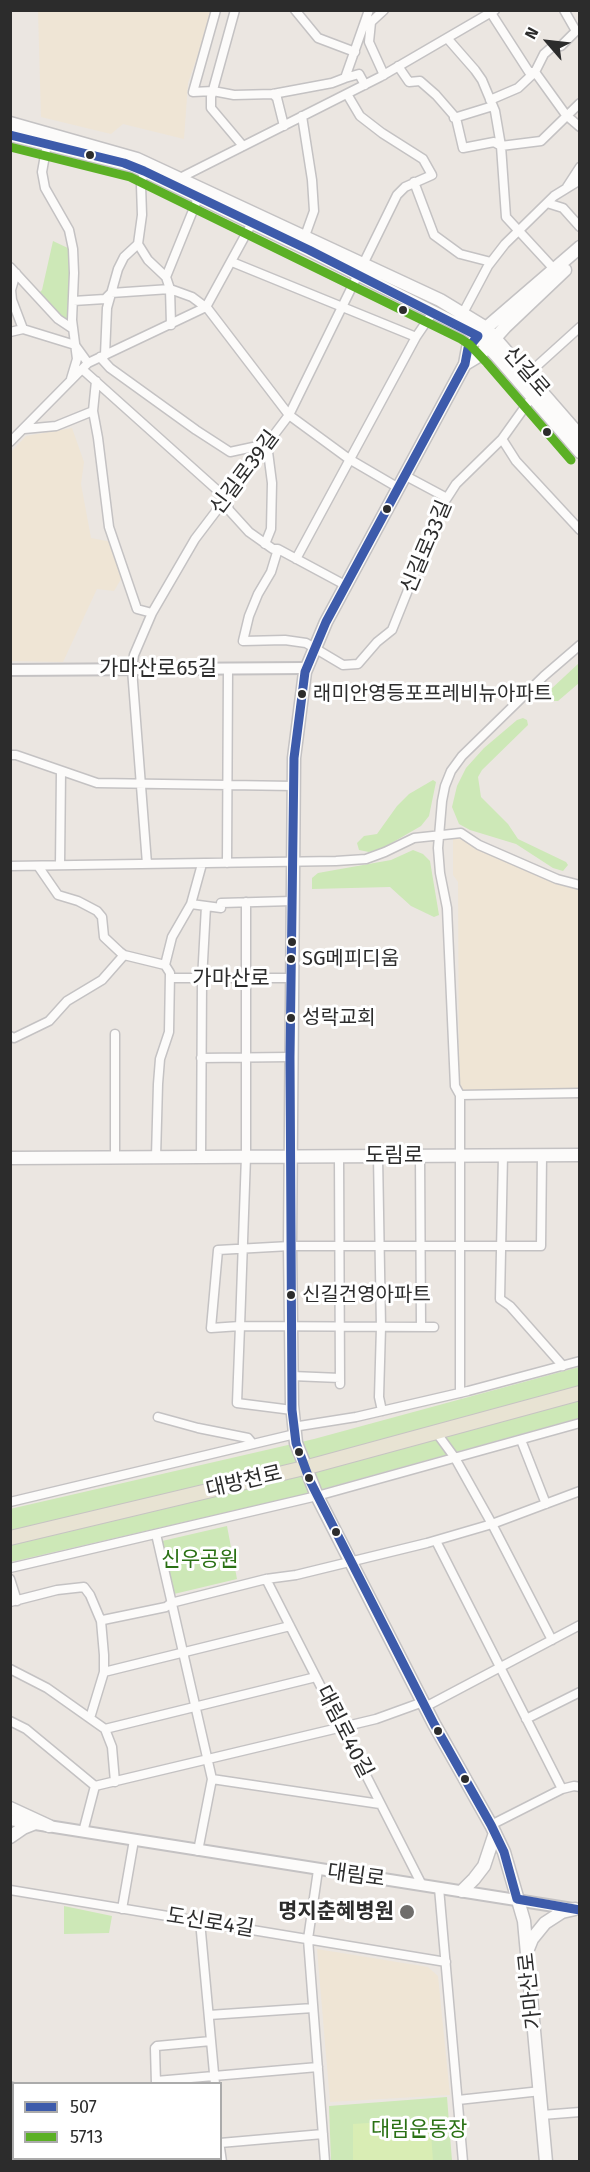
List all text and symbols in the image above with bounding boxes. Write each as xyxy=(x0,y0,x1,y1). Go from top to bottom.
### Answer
north arrow xyxy=(518,12,578,72)
text: N xyxy=(521,24,543,42)
unlabelled marker xyxy=(84,149,96,161)
unlabelled marker xyxy=(397,304,409,316)
street label: 신길로 xyxy=(497,342,555,402)
street label: 신길로39길 xyxy=(205,426,285,520)
unlabelled marker xyxy=(541,426,553,438)
street label: 신길로33길 xyxy=(396,497,458,597)
unlabelled marker xyxy=(381,503,393,515)
street label: 가마산로65길 xyxy=(99,656,217,682)
place label: 래미안영등포프레비뉴아파트 xyxy=(313,682,552,706)
marker: 래미안영등포프레비뉴아파트 xyxy=(296,688,308,700)
unlabelled marker xyxy=(286,936,298,948)
place label: SG메피디움 xyxy=(302,947,399,971)
marker: SG메피디움 xyxy=(285,953,297,965)
street label: 가마산로 xyxy=(192,966,270,992)
place label: 성락교회 xyxy=(302,1006,376,1030)
marker: 성락교회 xyxy=(285,1012,297,1024)
street label: 도림로 xyxy=(365,1143,423,1169)
place label: 신길건영아파트 xyxy=(302,1283,431,1307)
marker: 신길건영아파트 xyxy=(285,1289,297,1301)
unlabelled marker xyxy=(293,1446,305,1458)
street label: 대방천로 xyxy=(204,1461,284,1503)
unlabelled marker xyxy=(303,1472,315,1484)
unlabelled marker xyxy=(330,1526,342,1538)
park label: 신우공원 xyxy=(161,1547,239,1573)
street label: 대림로40길 xyxy=(310,1682,378,1782)
unlabelled marker xyxy=(432,1725,444,1737)
unlabelled marker xyxy=(459,1773,471,1785)
street label: 대림로 xyxy=(326,1859,386,1893)
place label: 명지춘혜병원 xyxy=(278,1899,394,1925)
marker: 명지춘혜병원 xyxy=(398,1903,416,1921)
street label: 도신로4길 xyxy=(164,1904,256,1942)
street label: 가마산로 xyxy=(514,1951,548,2031)
legend xyxy=(12,2082,222,2160)
text: 507 xyxy=(70,2096,97,2118)
park label: 대림운동장 xyxy=(371,2117,467,2143)
text: 5713 xyxy=(70,2126,103,2148)

